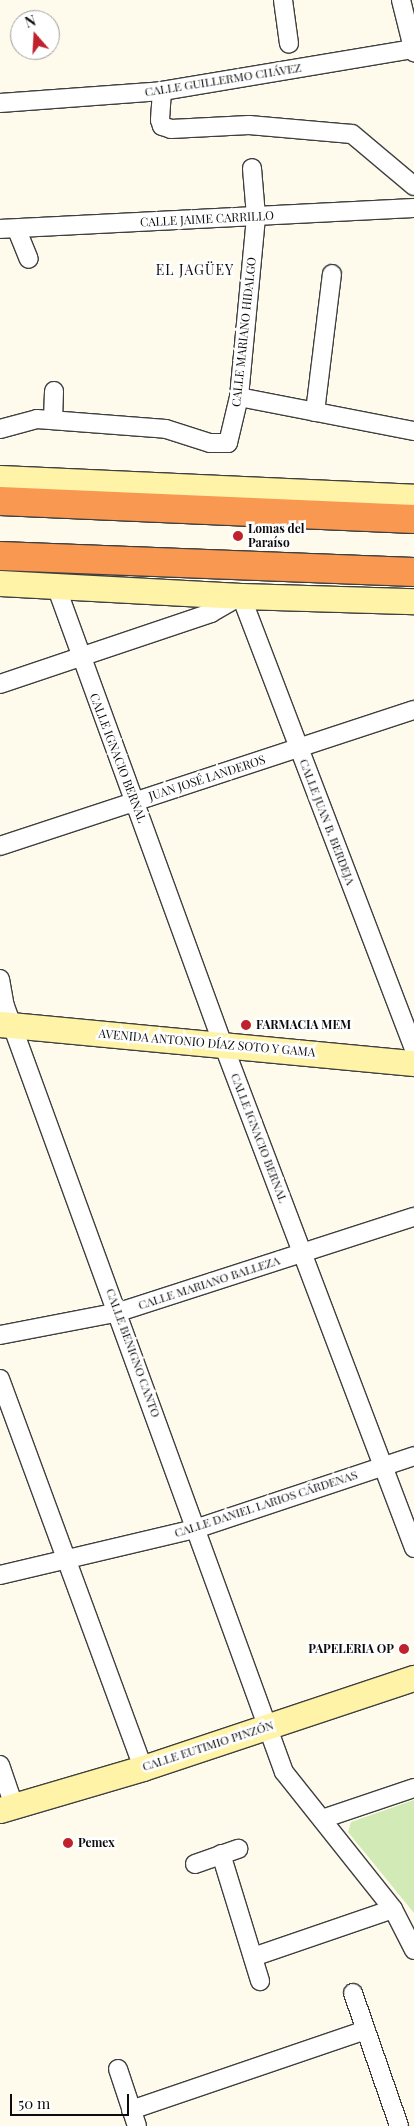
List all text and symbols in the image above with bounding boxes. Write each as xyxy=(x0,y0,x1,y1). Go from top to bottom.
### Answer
north arrow xyxy=(10,10,60,60)
text: N xyxy=(22,11,38,32)
street label: CALLE GUILLERMO CHÁVEZ xyxy=(144,60,302,100)
street label: CALLE JAIME CARRILLO xyxy=(140,208,274,230)
street label: CALLE MARIANO HIDALGO xyxy=(229,256,259,408)
district label: EL JAGÜEY xyxy=(155,262,235,278)
place label: Lomas del Paraíso xyxy=(248,522,304,550)
marker: Lomas del Paraíso xyxy=(232,530,244,542)
street label: CALLE IGNACIO BERNAL xyxy=(87,691,149,825)
street label: JUAN JOSÉ LANDEROS xyxy=(147,752,267,804)
street label: CALLE JUAN B. BERDEJA xyxy=(296,757,358,887)
place label: FARMACIA MEM xyxy=(256,1018,351,1032)
marker: FARMACIA MEM xyxy=(240,1019,252,1031)
street label: AVENIDA ANTONIO DÍAZ SOTO Y GAMA xyxy=(98,1026,316,1060)
street label: CALLE IGNACIO BERNAL xyxy=(228,1071,290,1205)
street label: CALLE MARIANO BALLEZA xyxy=(136,1253,282,1313)
street label: CALLE BENIGNO CANTO xyxy=(103,1287,163,1419)
street label: CALLE DANIEL LARIOS CÁRDENAS xyxy=(173,1468,359,1540)
place label: PAPELERIA OP xyxy=(308,1642,394,1656)
marker: PAPELERIA OP xyxy=(398,1643,410,1655)
street label: CALLE EUTIMIO PINZÓN xyxy=(141,1718,275,1774)
place label: Pemex xyxy=(78,1836,115,1850)
marker: Pemex xyxy=(62,1837,74,1849)
scale bar xyxy=(12,2084,131,2116)
text: 50 m xyxy=(18,2093,50,2113)

